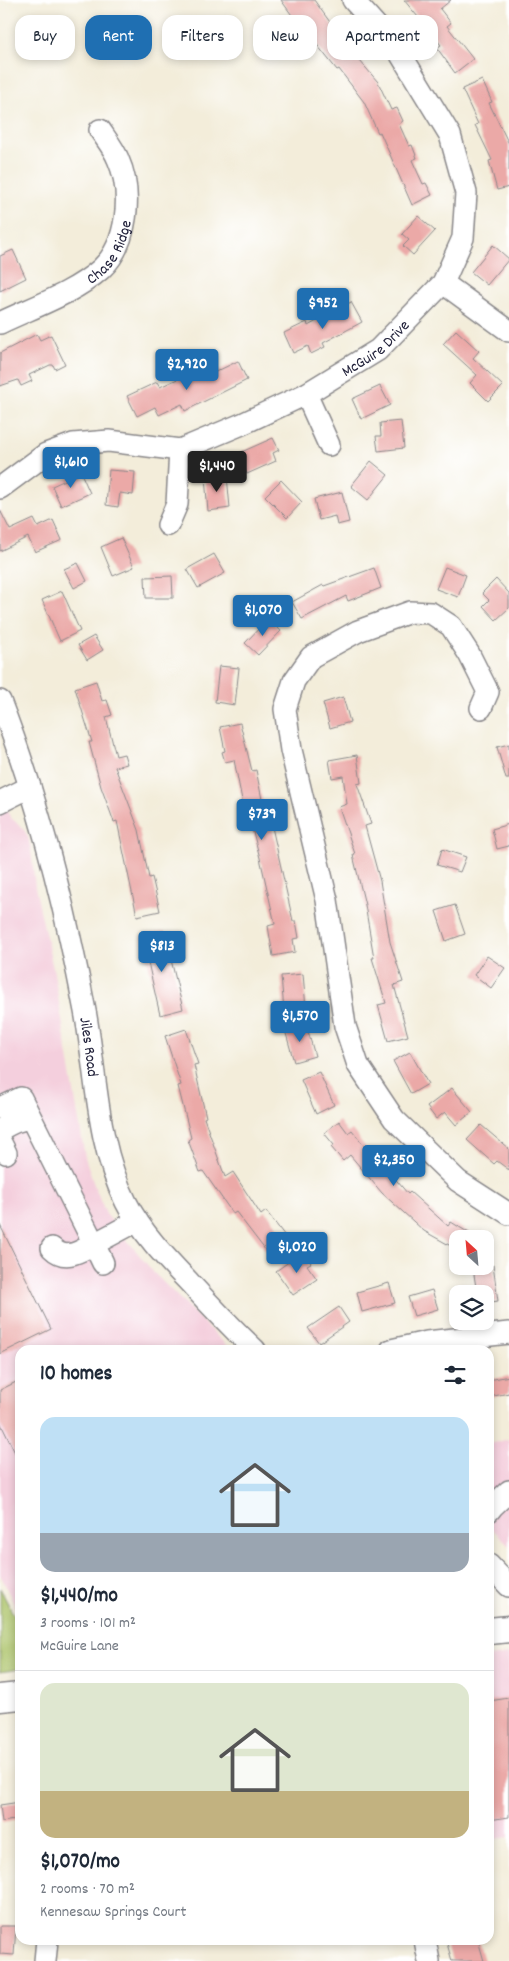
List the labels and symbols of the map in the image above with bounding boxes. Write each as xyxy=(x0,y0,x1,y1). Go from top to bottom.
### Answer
street label: Chase Ridge xyxy=(82,218,139,291)
pin: $952 xyxy=(293,288,353,330)
street label: McGuire Drive xyxy=(338,315,416,384)
pin: $2,920 xyxy=(146,348,228,391)
pin: $1,610 xyxy=(30,446,112,489)
pin: $1,440 xyxy=(176,450,258,493)
pin: $1,070 xyxy=(222,594,304,637)
pin: $739 xyxy=(232,798,292,841)
pin: $813 xyxy=(132,930,192,973)
pin: $1,570 xyxy=(259,1000,341,1043)
street label: Jiles Road xyxy=(72,1015,103,1078)
pin: $2,350 xyxy=(353,1144,435,1187)
north arrow xyxy=(449,1230,494,1275)
pin: $1,020 xyxy=(256,1232,338,1274)

